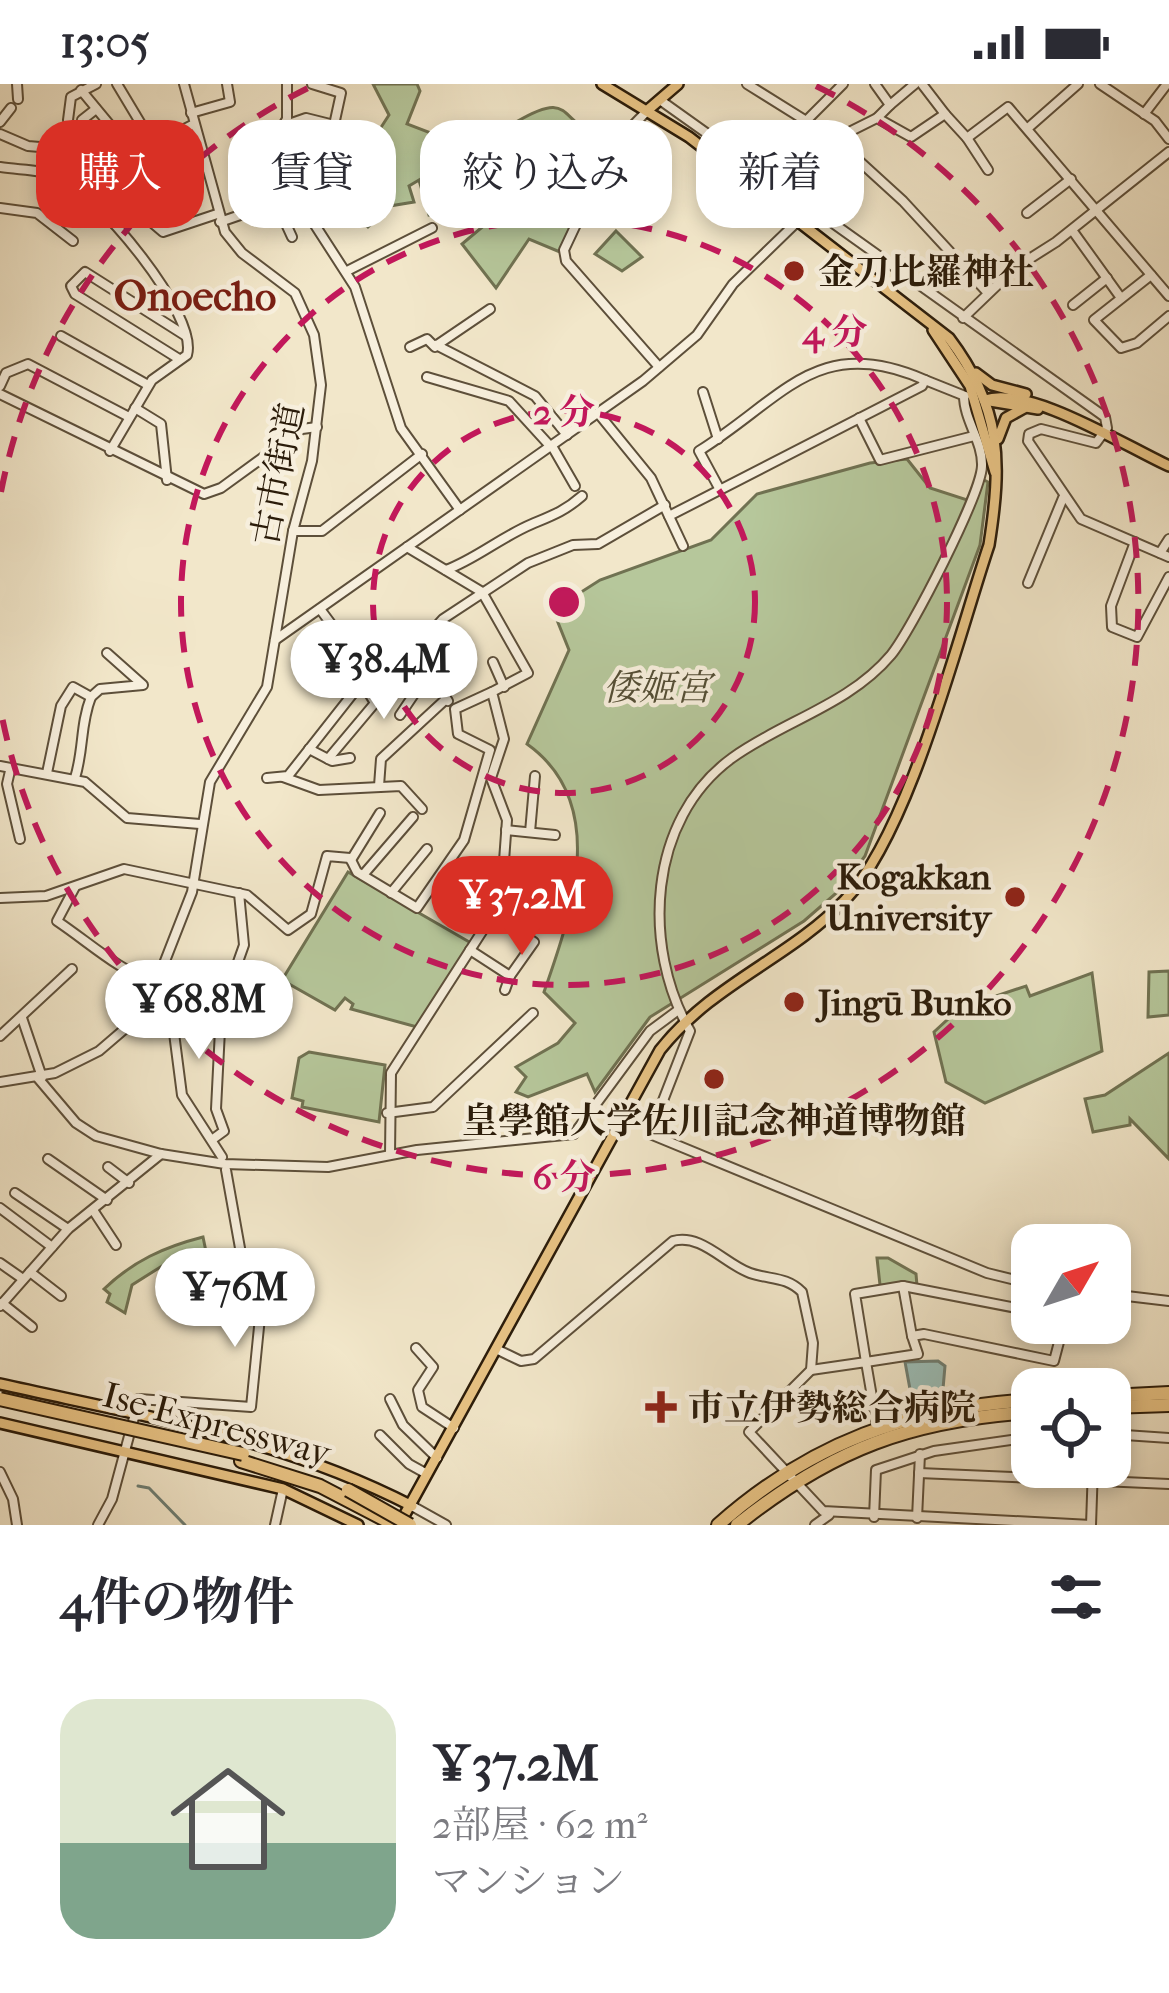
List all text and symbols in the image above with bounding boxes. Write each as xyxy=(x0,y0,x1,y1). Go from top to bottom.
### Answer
text: 13:05 xyxy=(60,16,150,69)
chip: 購入 xyxy=(36,120,204,228)
chip: 賃貸 xyxy=(228,120,396,228)
chip: 絞り込み xyxy=(420,120,672,228)
chip: 新着 xyxy=(696,120,864,228)
place label: 金刀比羅神社 xyxy=(818,251,1034,293)
marker: 金刀比羅神社 xyxy=(781,258,807,284)
district label: Onoecho xyxy=(114,272,276,321)
text: 4 分 xyxy=(802,311,867,354)
text: 2 分 xyxy=(533,391,595,433)
street label: 古市街道 xyxy=(244,399,312,549)
centre of rings xyxy=(543,581,585,623)
pin: ¥38.4M xyxy=(286,620,482,722)
text: ¥38.4M xyxy=(317,636,451,682)
park label: 倭姬宮 xyxy=(603,667,716,709)
pin: ¥37.2M xyxy=(424,856,620,958)
place label: Kogakkan University xyxy=(826,856,993,939)
text: ¥37.2M xyxy=(458,872,586,918)
marker: Kogakkan University xyxy=(1002,884,1028,910)
pin: ¥68.8M xyxy=(101,960,297,1062)
text: ¥68.8M xyxy=(132,976,266,1022)
place label: Jingū Bunko xyxy=(815,982,1011,1024)
marker: Jingū Bunko xyxy=(781,989,807,1015)
marker: 皇學館大学佐川記念神道博物館 xyxy=(701,1066,727,1092)
place label: 皇學館大学佐川記念神道博物館 xyxy=(462,1100,966,1142)
text: 6 分 xyxy=(532,1156,596,1198)
north arrow xyxy=(1011,1224,1131,1344)
map controls xyxy=(1011,1224,1131,1488)
pin: ¥76M xyxy=(164,1248,306,1350)
text: ¥76M xyxy=(182,1264,288,1310)
button: locate xyxy=(1011,1368,1131,1488)
street label: Ise Expressway xyxy=(98,1373,337,1475)
place label: 市立伊勢総合病院 xyxy=(688,1387,976,1429)
marker: 市立伊勢総合病院 xyxy=(645,1391,677,1423)
icon: filters xyxy=(1043,1564,1109,1630)
text: 4件の物件 xyxy=(60,1572,294,1632)
text: ¥37.2M xyxy=(432,1733,599,1793)
icon: home xyxy=(156,1747,300,1891)
text: 2部屋 · 62 m² xyxy=(432,1802,648,1848)
text: マンション xyxy=(432,1858,625,1904)

